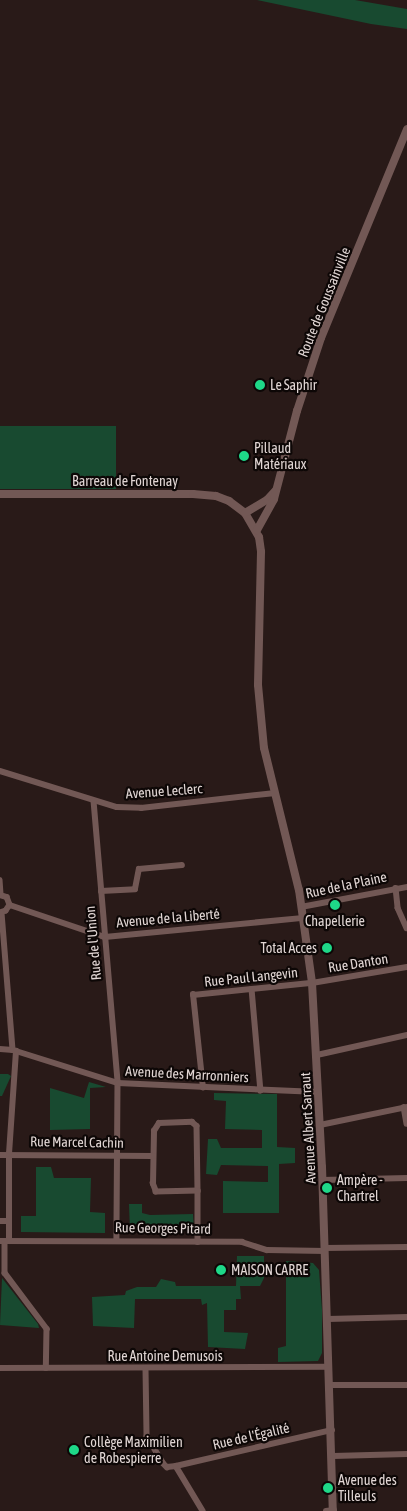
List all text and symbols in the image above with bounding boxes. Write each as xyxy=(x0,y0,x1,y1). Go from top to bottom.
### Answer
street label: Route de Goussainville xyxy=(294,245,354,359)
place label: Le Saphir xyxy=(270,377,317,393)
marker: Le Saphir xyxy=(254,379,266,391)
place label: Pillaud Matériaux xyxy=(254,440,306,472)
marker: Pillaud Matériaux xyxy=(238,450,250,462)
street label: Barreau de Fontenay xyxy=(72,473,178,489)
street label: Avenue Leclerc xyxy=(125,780,203,802)
street label: Rue de la Plaine xyxy=(304,868,388,902)
marker: Chapellerie xyxy=(329,899,341,911)
street label: Rue de l'Union xyxy=(81,905,105,981)
street label: Avenue de la Liberté xyxy=(116,905,220,931)
place label: Chapellerie xyxy=(305,913,365,929)
place label: Total Acces xyxy=(260,940,317,956)
marker: Total Acces xyxy=(321,942,333,954)
street label: Rue Danton xyxy=(327,950,389,976)
street label: Rue Paul Langevin xyxy=(203,964,299,990)
street label: Avenue des Marronniers xyxy=(125,1062,249,1086)
street label: Avenue Albert Sarraut xyxy=(297,1072,319,1184)
street label: Rue Marcel Cachin xyxy=(30,1133,124,1151)
place label: Ampère - Chartrel xyxy=(337,1172,383,1204)
marker: Ampère - Chartrel xyxy=(321,1182,333,1194)
street label: Rue Georges Pitard xyxy=(115,1219,211,1237)
place label: MAISON CARRE xyxy=(231,1262,308,1278)
marker: MAISON CARRE xyxy=(215,1264,227,1276)
street label: Rue Antoine Demusois xyxy=(107,1348,223,1364)
street label: Rue de l'Égalité xyxy=(211,1419,291,1453)
place label: Collège Maximilien de Robespierre xyxy=(84,1434,183,1466)
marker: Collège Maximilien de Robespierre xyxy=(68,1444,80,1456)
place label: Avenue des Tilleuls xyxy=(338,1472,397,1504)
marker: Avenue des Tilleuls xyxy=(322,1482,334,1494)

